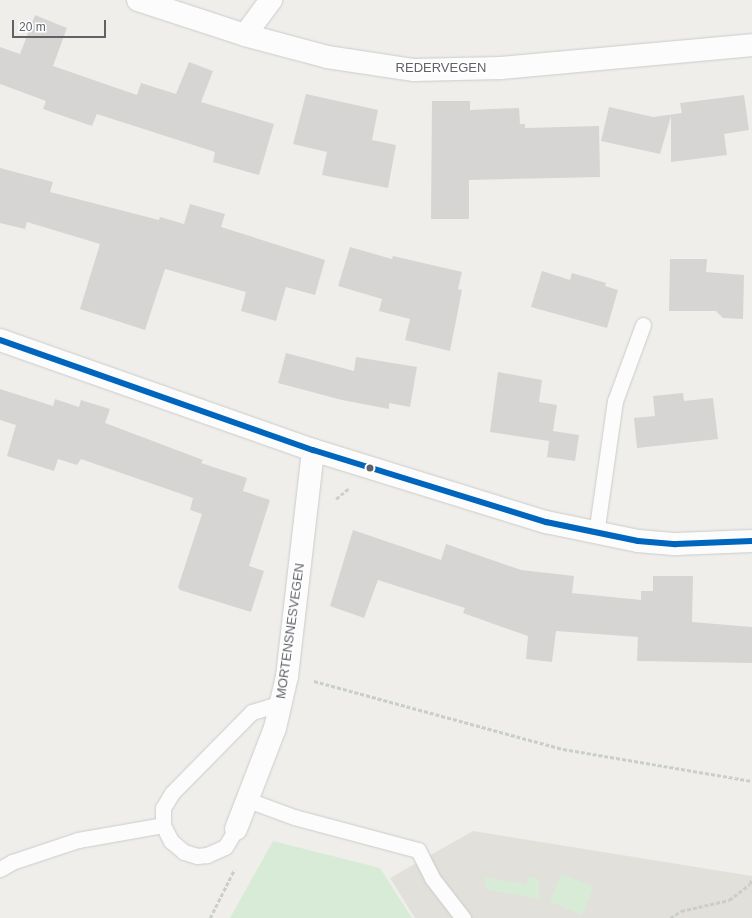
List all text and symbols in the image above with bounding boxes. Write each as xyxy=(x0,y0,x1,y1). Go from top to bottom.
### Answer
scale bar xyxy=(14,12,108,38)
text: 20 m xyxy=(19,20,46,34)
street label: REDERVEGEN xyxy=(396,60,486,76)
unlabelled marker xyxy=(365,463,375,473)
street label: MORTENSNESVEGEN xyxy=(274,562,308,700)

